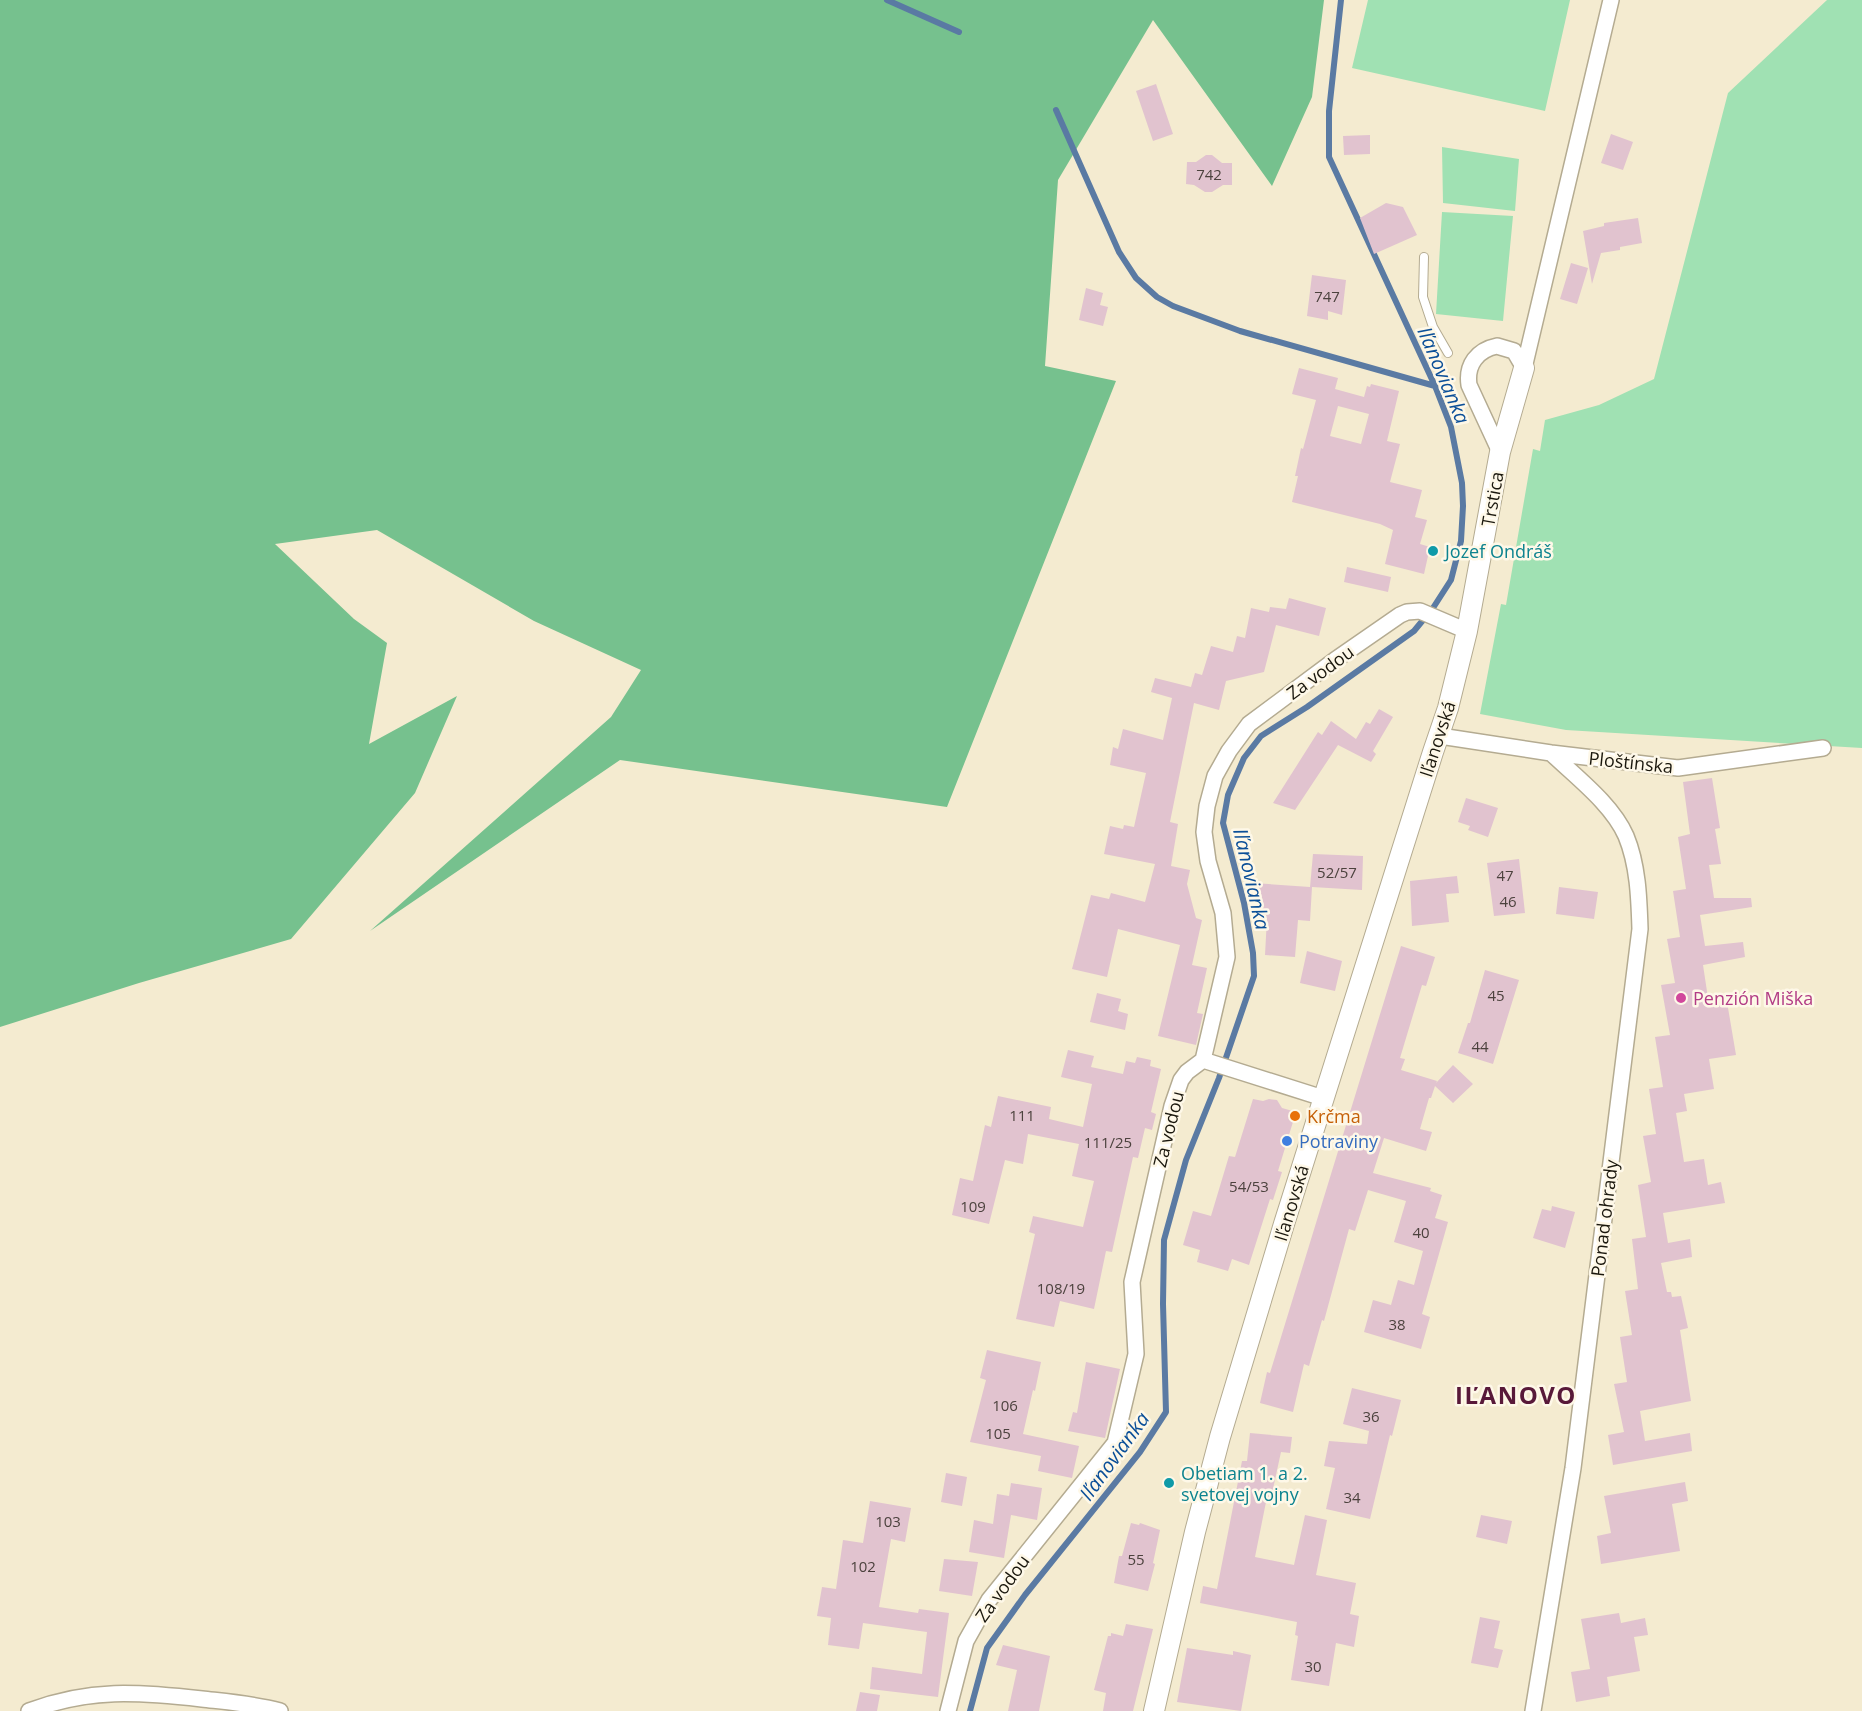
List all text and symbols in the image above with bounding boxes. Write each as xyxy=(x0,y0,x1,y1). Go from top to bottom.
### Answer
house number: 742 xyxy=(1196,164,1222,184)
house number: 747 xyxy=(1314,286,1340,306)
water label: Iľanovianka xyxy=(1411,322,1477,428)
street label: Trstica xyxy=(1475,470,1509,528)
place label: Jozef Ondráš xyxy=(1443,539,1552,563)
marker: Jozef Ondráš xyxy=(1426,544,1440,558)
street label: Za vodou xyxy=(1282,639,1358,705)
street label: Iľanovská xyxy=(1413,698,1461,780)
street label: Ploštínska xyxy=(1588,746,1674,778)
water label: Iľanovianka xyxy=(1227,826,1277,932)
house number: 52/57 xyxy=(1317,862,1357,882)
house number: 47 xyxy=(1496,865,1514,885)
house number: 46 xyxy=(1499,891,1517,911)
house number: 45 xyxy=(1487,985,1505,1005)
place label: Penzión Miška xyxy=(1693,986,1813,1010)
marker: Penzión Miška xyxy=(1674,991,1688,1005)
house number: 44 xyxy=(1471,1036,1489,1056)
street label: Za vodou xyxy=(1147,1088,1189,1170)
place label: Krčma xyxy=(1307,1104,1361,1128)
house number: 111 xyxy=(1009,1105,1035,1125)
marker: Krčma xyxy=(1288,1109,1302,1123)
place label: Potraviny xyxy=(1299,1129,1379,1153)
house number: 111/25 xyxy=(1084,1132,1132,1152)
marker: Potraviny xyxy=(1280,1134,1294,1148)
street label: Ponad ohrady xyxy=(1585,1157,1623,1278)
street label: Iľanovská xyxy=(1268,1162,1314,1244)
house number: 54/53 xyxy=(1229,1176,1269,1196)
house number: 109 xyxy=(960,1196,986,1216)
house number: 40 xyxy=(1412,1222,1430,1242)
house number: 108/19 xyxy=(1037,1278,1085,1298)
house number: 38 xyxy=(1388,1314,1406,1334)
district label: IĽANOVO xyxy=(1455,1378,1577,1411)
house number: 106 xyxy=(992,1395,1018,1415)
water label: Iľanovianka xyxy=(1073,1406,1155,1506)
house number: 36 xyxy=(1362,1406,1380,1426)
house number: 105 xyxy=(985,1423,1011,1443)
place label: Obetiam 1. a 2. svetovej vojny xyxy=(1181,1461,1308,1506)
marker: Obetiam 1. a 2. svetovej vojny xyxy=(1162,1476,1176,1490)
house number: 34 xyxy=(1343,1487,1361,1507)
house number: 103 xyxy=(875,1511,901,1531)
house number: 55 xyxy=(1127,1549,1145,1569)
street label: Za vodou xyxy=(969,1550,1035,1626)
house number: 102 xyxy=(850,1556,876,1576)
house number: 30 xyxy=(1304,1656,1322,1676)

